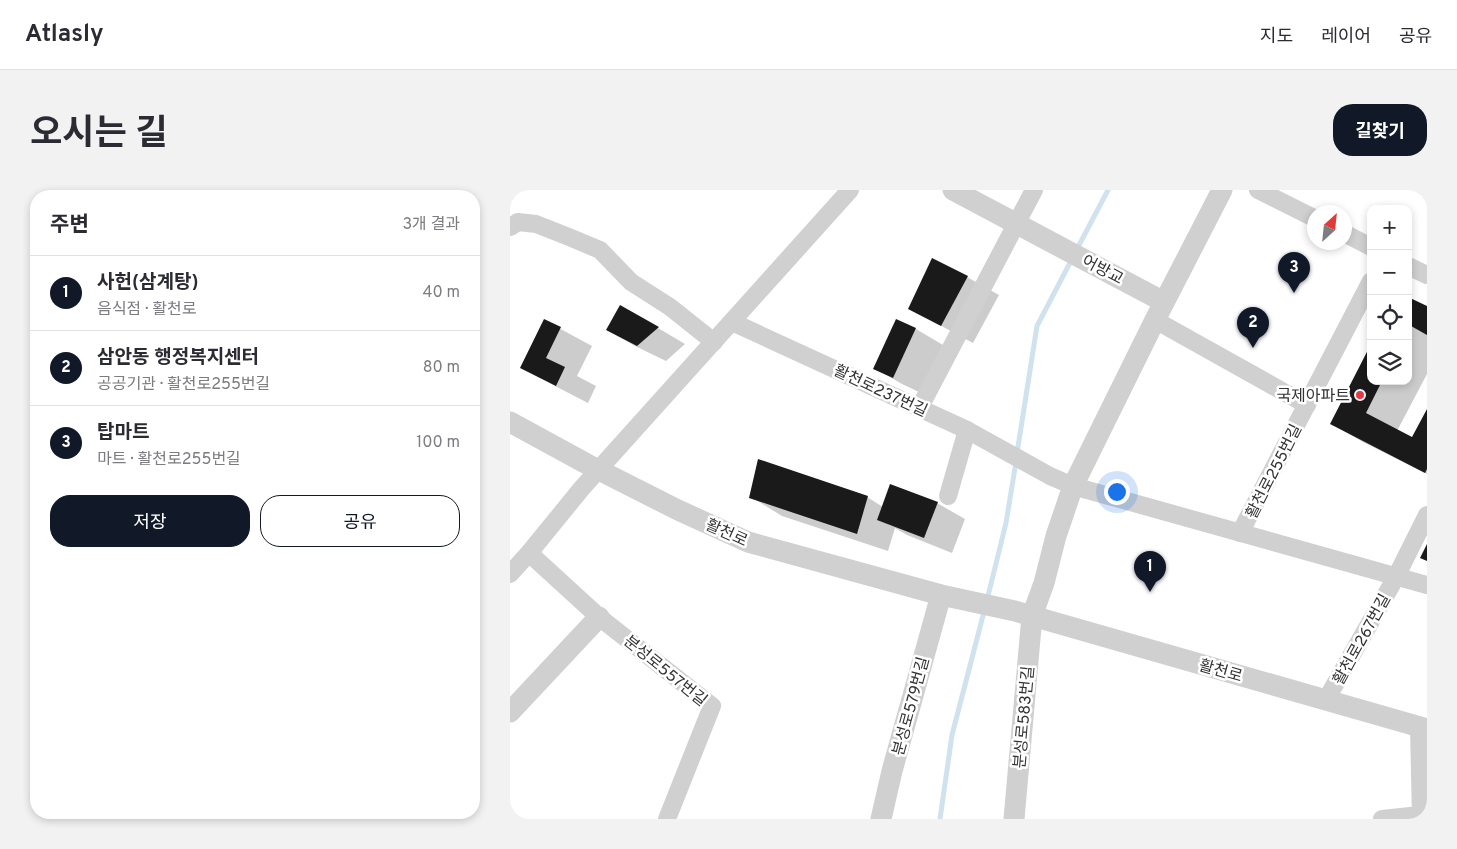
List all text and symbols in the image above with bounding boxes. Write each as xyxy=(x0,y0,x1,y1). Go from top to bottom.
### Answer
text: Atlasly xyxy=(25,20,104,50)
text: 지도 xyxy=(1260,26,1293,49)
text: 레이어 xyxy=(1321,26,1371,49)
text: 공유 xyxy=(1399,26,1432,49)
button: 길찾기 xyxy=(1333,104,1427,156)
text: 오시는 길 xyxy=(30,113,168,157)
north arrow xyxy=(1307,205,1352,250)
map controls xyxy=(1367,205,1412,385)
button: + xyxy=(1367,205,1412,250)
text: 주변 xyxy=(50,212,89,239)
text: 3개 결과 xyxy=(402,215,460,235)
button: − xyxy=(1367,250,1412,295)
street label: 어방교 xyxy=(1078,252,1126,290)
pin: 3 xyxy=(1278,252,1310,293)
text: 사헌(삼계탕) xyxy=(97,271,199,295)
text: 1 xyxy=(63,283,69,303)
text: 40 m xyxy=(422,283,460,303)
button: locate xyxy=(1367,295,1412,340)
text: 음식점 · 활천로 xyxy=(97,300,196,320)
pin: 2 xyxy=(1237,307,1269,348)
button: layers xyxy=(1367,340,1412,385)
text: 삼안동 행정복지센터 xyxy=(97,346,259,370)
text: 2 xyxy=(61,358,71,378)
text: 80 m xyxy=(423,358,460,378)
street label: 활천로237번길 xyxy=(830,361,930,422)
text: 공공기관 · 활천로255번길 xyxy=(97,375,270,395)
place label: 국제아파트 xyxy=(1276,387,1350,407)
marker: 국제아파트 xyxy=(1354,389,1366,401)
text: 탑마트 xyxy=(97,421,149,445)
street label: 활천로255번길 xyxy=(1242,421,1307,522)
text: 3 xyxy=(61,433,71,453)
text: 100 m xyxy=(416,433,460,453)
text: 마트 · 활천로255번길 xyxy=(97,450,241,470)
your location xyxy=(1104,479,1130,505)
button: 저장 xyxy=(50,495,250,547)
button: 공유 xyxy=(260,495,460,547)
street label: 활천로 xyxy=(702,516,751,552)
pin: 1 xyxy=(1134,551,1166,592)
street label: 활천로267번길 xyxy=(1330,591,1396,689)
street label: 분성로557번길 xyxy=(619,632,711,711)
street label: 분성로579번길 xyxy=(889,655,935,758)
street label: 활천로 xyxy=(1196,656,1245,688)
street label: 분성로583번길 xyxy=(1011,665,1039,769)

